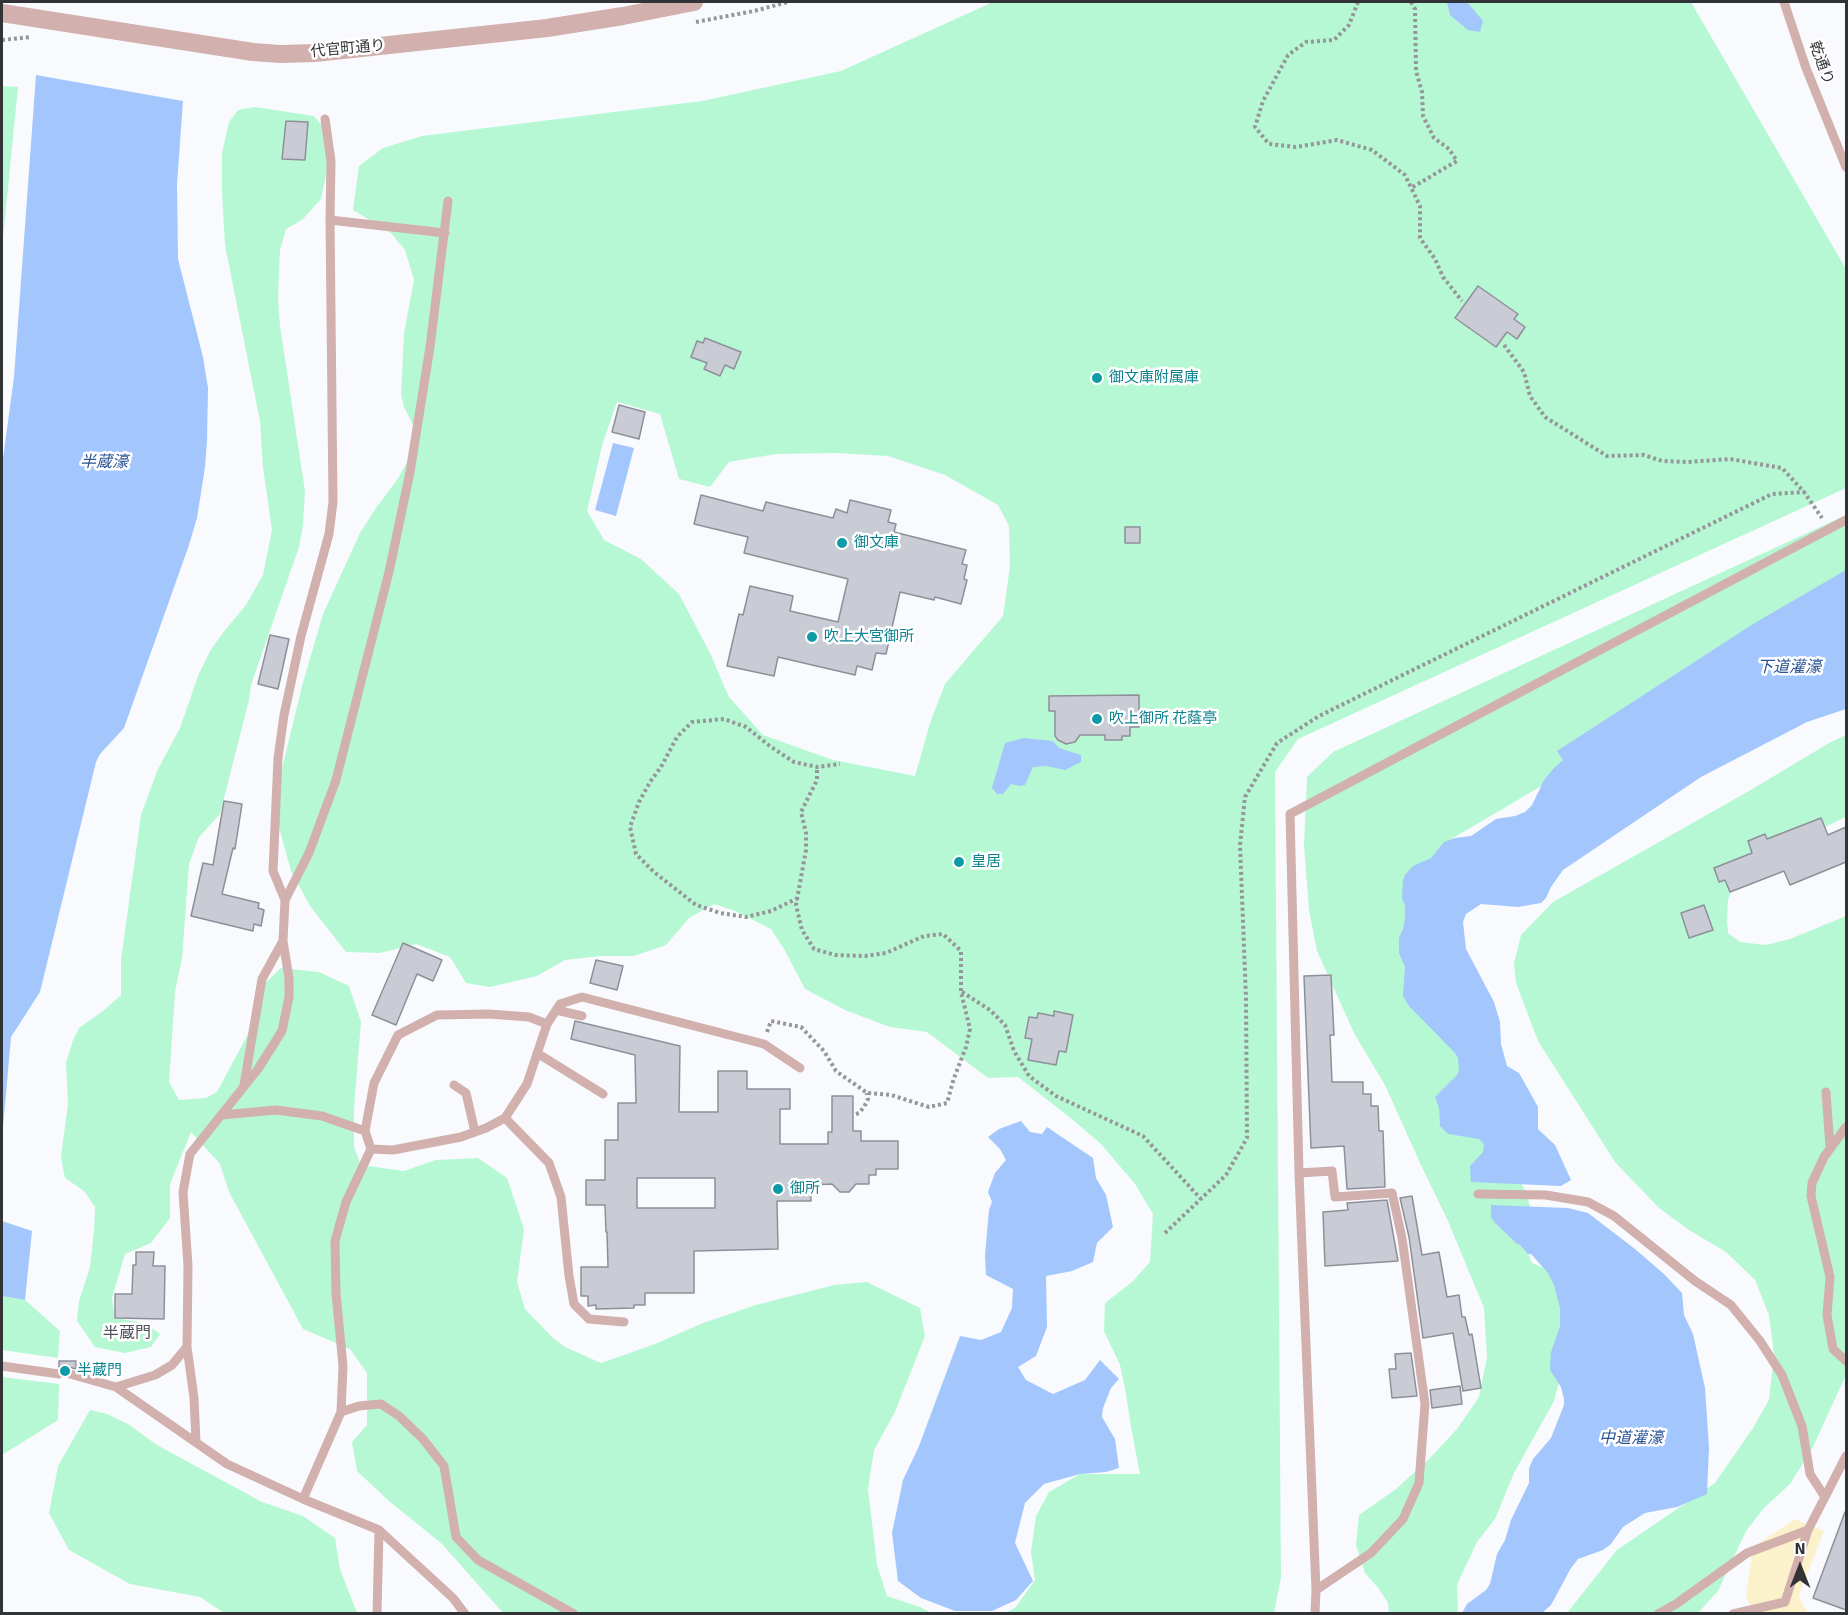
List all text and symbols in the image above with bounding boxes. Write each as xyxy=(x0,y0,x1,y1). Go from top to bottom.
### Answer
street label: 代官町通り xyxy=(310,37,386,61)
street label: 乾通り xyxy=(1805,39,1837,87)
place label: 御文庫附属庫 xyxy=(1109,369,1199,387)
marker: 御文庫附属庫 xyxy=(1090,371,1104,385)
water label: 半蔵濠 xyxy=(80,453,128,473)
place label: 御文庫 xyxy=(854,534,899,552)
marker: 御文庫 xyxy=(835,536,849,550)
place label: 吹上大宮御所 xyxy=(824,628,914,646)
marker: 吹上大宮御所 xyxy=(805,630,819,644)
water label: 下道灌濠 xyxy=(1757,658,1821,678)
place label: 吹上御所 花蔭亭 xyxy=(1109,710,1217,728)
marker: 吹上御所 花蔭亭 xyxy=(1090,712,1104,726)
place label: 皇居 xyxy=(971,853,1001,871)
marker: 皇居 xyxy=(952,855,966,869)
place label: 御所 xyxy=(790,1180,820,1198)
marker: 御所 xyxy=(771,1182,785,1196)
district label: 半蔵門 xyxy=(103,1324,151,1344)
place label: 半蔵門 xyxy=(77,1362,122,1380)
marker: 半蔵門 xyxy=(58,1364,72,1378)
water label: 中道灌濠 xyxy=(1599,1429,1663,1449)
north arrow xyxy=(1770,1537,1830,1597)
text: N xyxy=(1794,1539,1806,1559)

